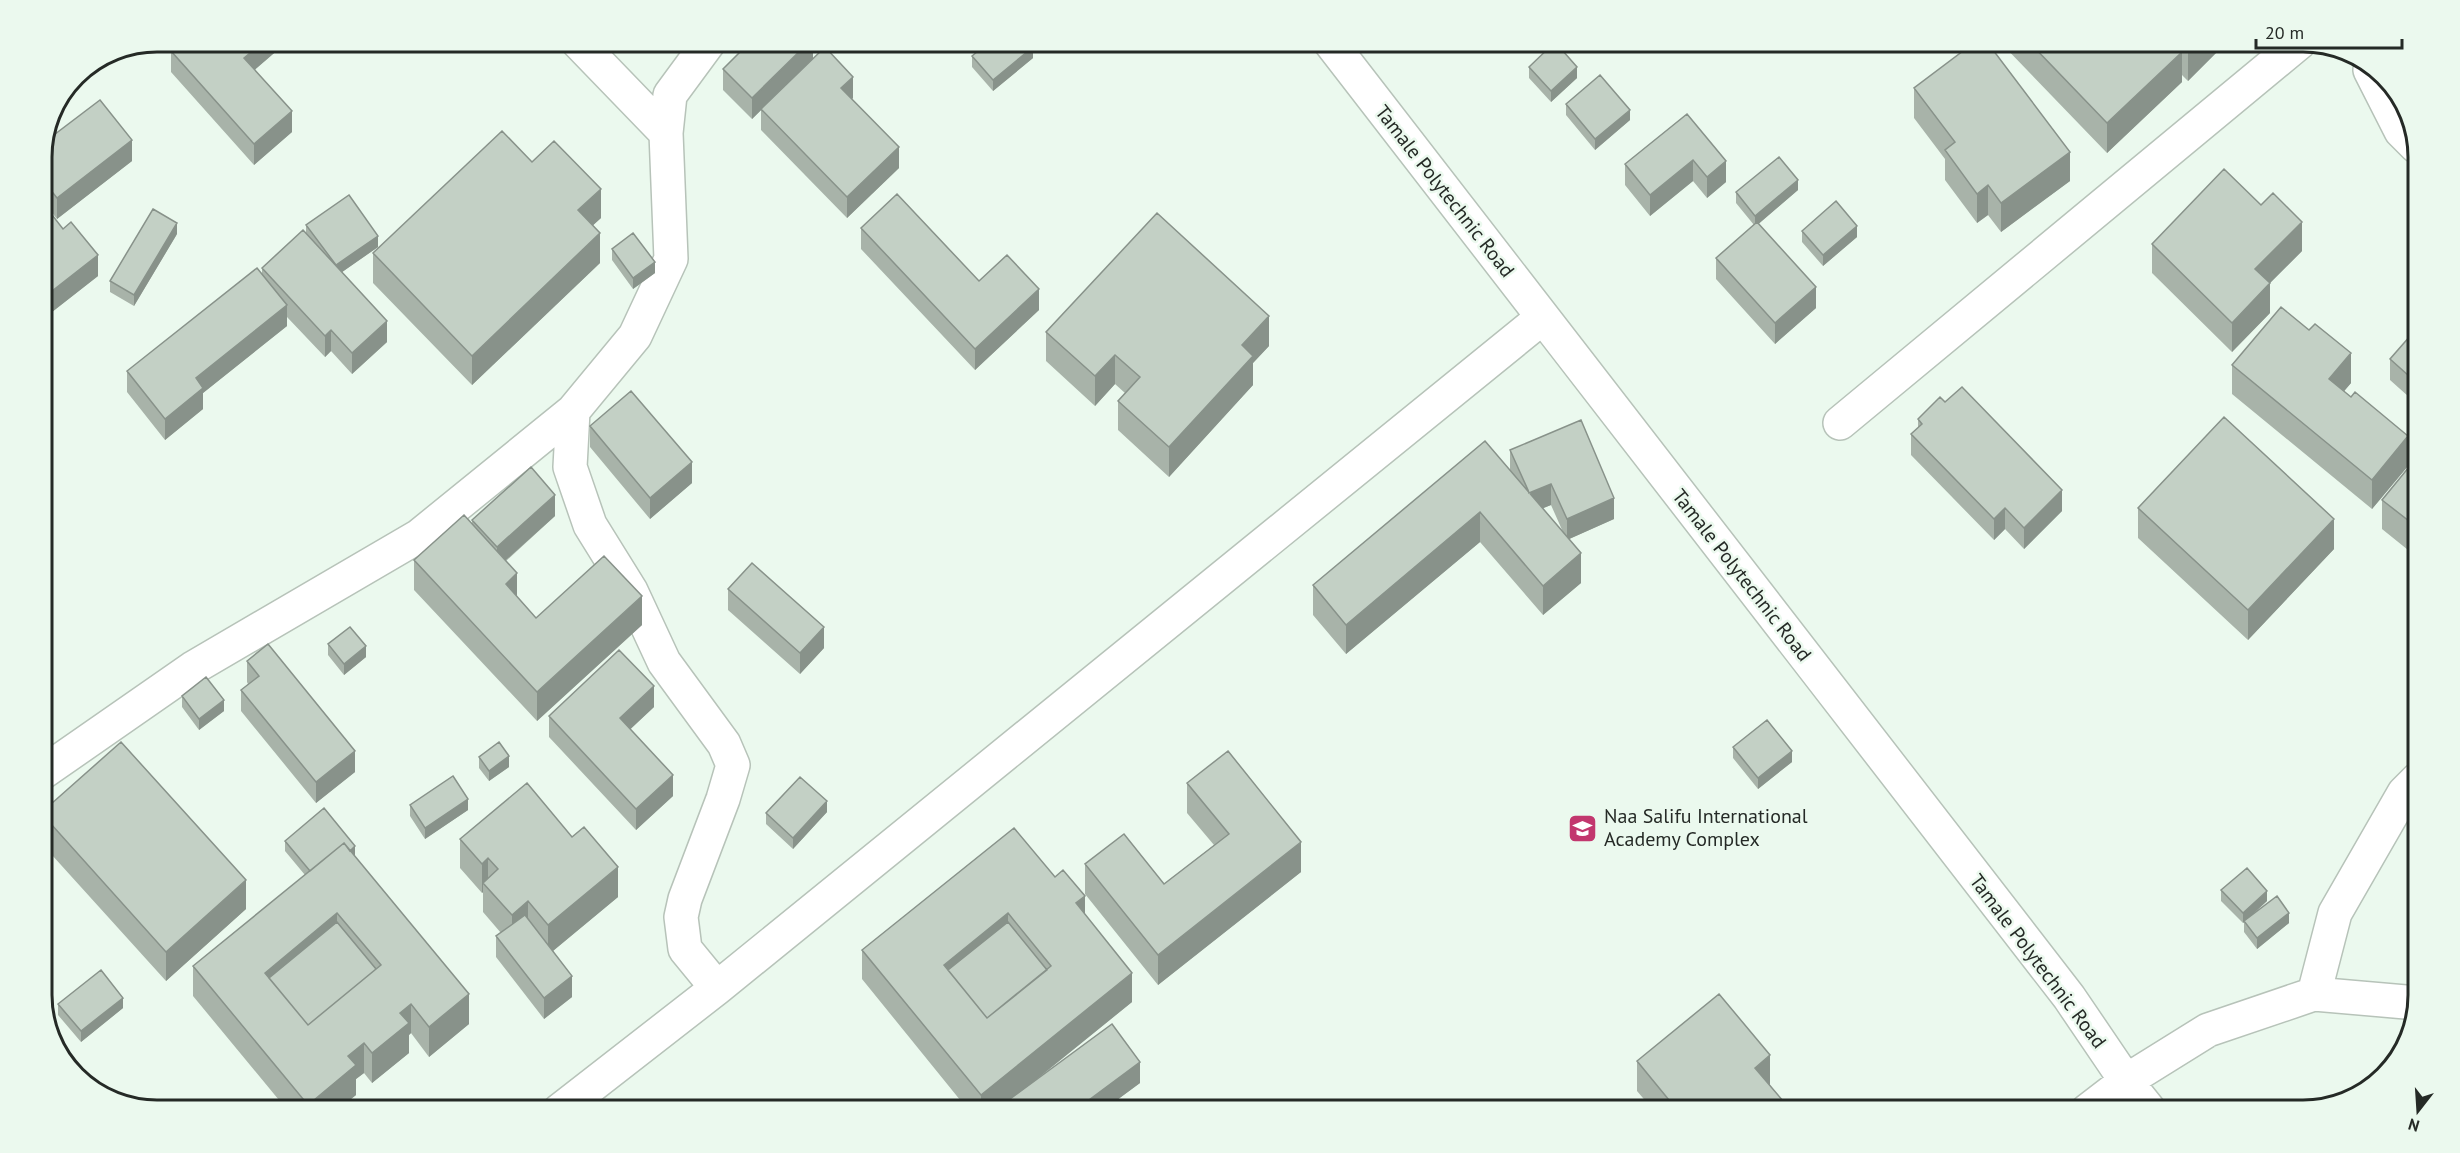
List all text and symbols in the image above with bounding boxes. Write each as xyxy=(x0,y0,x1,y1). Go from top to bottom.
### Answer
scale bar xyxy=(2256,12,2402,50)
text: 20 m xyxy=(2265,21,2304,44)
street label: Tamale Polytechnic Road xyxy=(1370,100,1520,282)
street label: Tamale Polytechnic Road xyxy=(1667,484,1817,666)
place label: Naa Salifu International Academy Complex xyxy=(1604,803,1808,852)
school or university icon: Naa Salifu International Academy Complex xyxy=(1567,812,1599,844)
street label: Tamale Polytechnic Road xyxy=(1964,869,2112,1053)
north arrow xyxy=(2388,1081,2448,1141)
text: N xyxy=(2406,1114,2422,1136)

